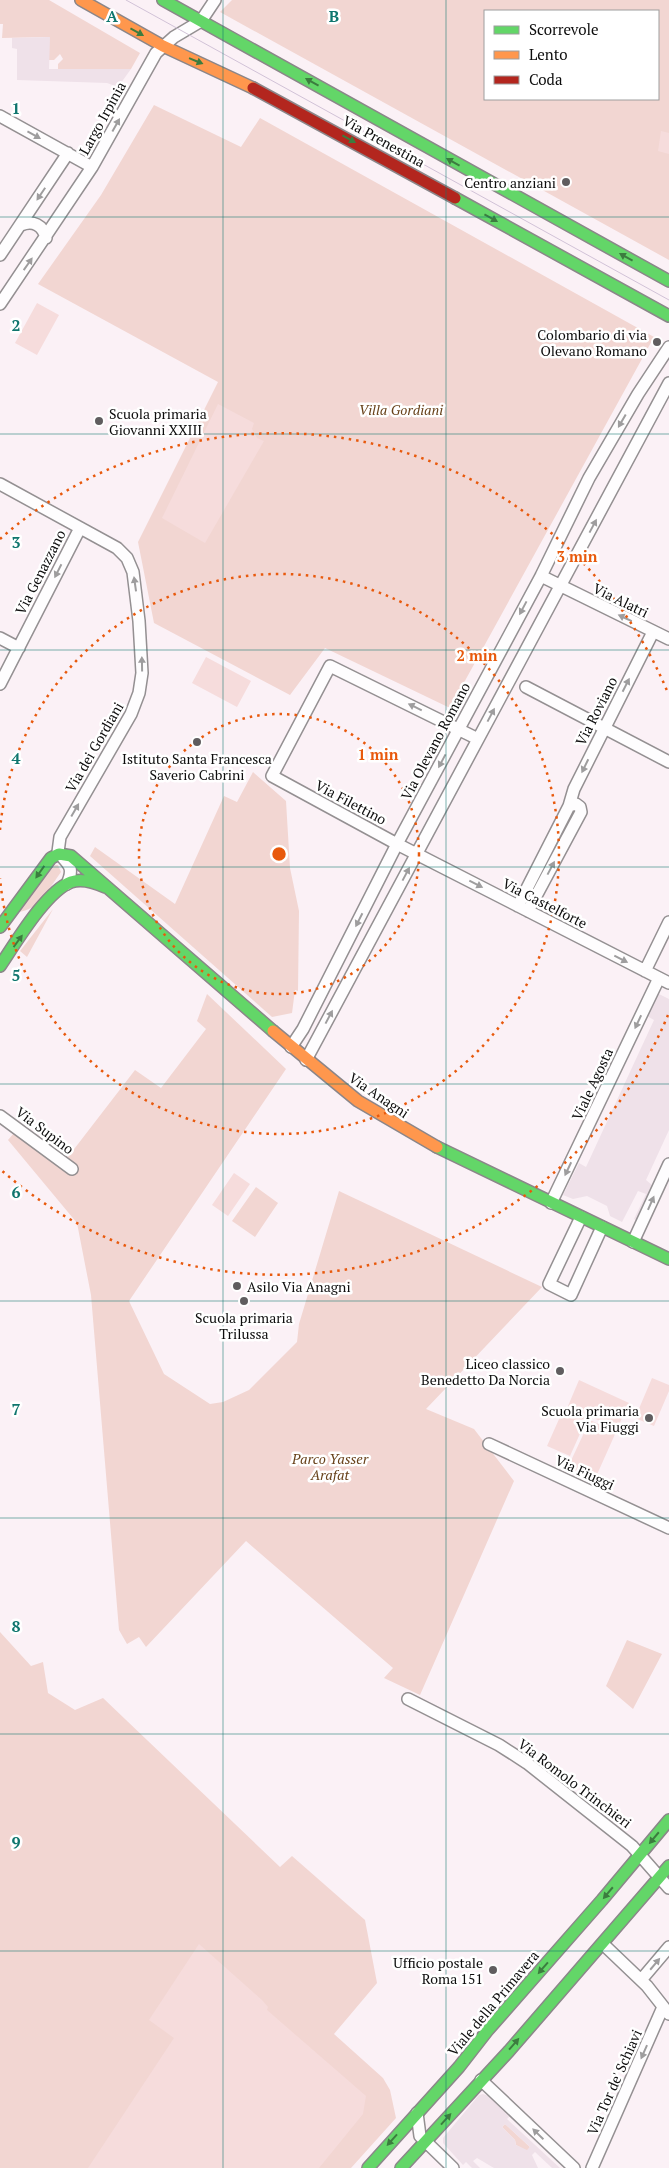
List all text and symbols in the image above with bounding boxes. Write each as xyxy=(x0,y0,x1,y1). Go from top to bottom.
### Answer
text: A xyxy=(106,5,118,27)
text: B xyxy=(329,5,339,27)
legend xyxy=(484,10,659,100)
text: Scorrevole xyxy=(529,19,599,39)
one-way arrow xyxy=(130,28,145,36)
text: Lento xyxy=(529,44,568,64)
one-way arrow xyxy=(189,57,203,65)
text: Coda xyxy=(529,69,563,89)
street label: Largo Irpinia xyxy=(74,78,130,158)
one-way arrow xyxy=(305,78,318,87)
text: 1 xyxy=(11,97,21,119)
street label: Via Prenestina xyxy=(339,111,429,171)
one-way arrow xyxy=(112,117,120,132)
one-way arrow xyxy=(27,130,41,139)
one-way arrow xyxy=(342,135,355,144)
one-way arrow xyxy=(447,157,460,166)
place label: Centro anziani xyxy=(464,173,556,192)
marker: Centro anziani xyxy=(560,176,572,188)
one-way arrow xyxy=(36,188,46,201)
one-way arrow xyxy=(485,213,498,222)
one-way arrow xyxy=(619,253,634,261)
one-way arrow xyxy=(23,257,33,271)
text: 2 xyxy=(11,314,21,336)
place label: Colombario di via Olevano Romano xyxy=(537,325,647,360)
marker: Colombario di via Olevano Romano xyxy=(651,336,663,348)
park label: Villa Gordiani xyxy=(359,400,443,419)
place label: Scuola primaria Giovanni XXIII xyxy=(109,404,207,439)
marker: Scuola primaria Giovanni XXIII xyxy=(93,415,105,427)
one-way arrow xyxy=(618,415,627,428)
one-way arrow xyxy=(589,519,597,533)
street label: Via Genazzano xyxy=(10,526,70,618)
text: 3 xyxy=(11,531,21,553)
text: 3 min xyxy=(556,546,598,566)
one-way arrow xyxy=(54,564,62,578)
one-way arrow xyxy=(131,576,139,592)
street label: Via Alatri xyxy=(590,578,652,622)
one-way arrow xyxy=(519,601,527,615)
one-way arrow xyxy=(618,614,632,622)
text: 2 min xyxy=(456,645,498,665)
one-way arrow xyxy=(138,656,146,672)
street label: Via Roviano xyxy=(571,673,622,749)
one-way arrow xyxy=(622,677,630,692)
street label: Via Olevano Romano xyxy=(396,679,474,803)
street label: Via dei Gordiani xyxy=(61,699,127,795)
one-way arrow xyxy=(408,703,422,711)
one-way arrow xyxy=(487,708,495,723)
marker: Istituto Santa Francesca Saverio Cabrini xyxy=(191,736,203,748)
text: 1 min xyxy=(357,744,399,764)
text: 4 xyxy=(11,747,21,769)
place label: Istituto Santa Francesca Saverio Cabrini xyxy=(122,749,272,784)
one-way arrow xyxy=(438,753,446,768)
one-way arrow xyxy=(581,759,589,774)
street label: Via Filettino xyxy=(312,775,390,829)
one-way arrow xyxy=(71,803,80,816)
centre of rings xyxy=(270,845,288,863)
one-way arrow xyxy=(547,861,555,875)
one-way arrow xyxy=(35,865,45,879)
one-way arrow xyxy=(402,867,410,881)
street label: Via Castelforte xyxy=(499,873,591,933)
one-way arrow xyxy=(469,880,483,888)
one-way arrow xyxy=(355,913,363,927)
one-way arrow xyxy=(13,934,23,948)
one-way arrow xyxy=(613,955,628,963)
text: 5 xyxy=(11,964,21,986)
one-way arrow xyxy=(325,1010,333,1024)
one-way arrow xyxy=(634,1015,642,1029)
street label: Viale Agosta xyxy=(567,1045,617,1123)
street label: Via Anagni xyxy=(345,1068,413,1122)
street label: Via Supino xyxy=(12,1102,78,1158)
one-way arrow xyxy=(564,1162,572,1176)
text: 6 xyxy=(11,1181,21,1203)
one-way arrow xyxy=(648,1196,656,1210)
place label: Asilo Via Anagni xyxy=(247,1277,351,1296)
marker: Asilo Via Anagni xyxy=(231,1280,243,1292)
marker: Scuola primaria Trilussa xyxy=(238,1295,250,1307)
place label: Scuola primaria Trilussa xyxy=(195,1308,293,1343)
place label: Liceo classico Benedetto Da Norcia xyxy=(421,1354,550,1389)
marker: Liceo classico Benedetto Da Norcia xyxy=(554,1365,566,1377)
text: 7 xyxy=(11,1398,21,1420)
place label: Scuola primaria Via Fiuggi xyxy=(541,1401,639,1436)
marker: Scuola primaria Via Fiuggi xyxy=(643,1412,655,1424)
park label: Parco Yasser Arafat xyxy=(291,1449,369,1484)
street label: Via Fiuggi xyxy=(552,1450,618,1494)
text: 8 xyxy=(11,1615,21,1637)
street label: Via Romolo Trinchieri xyxy=(514,1734,636,1832)
text: 9 xyxy=(11,1831,21,1853)
one-way arrow xyxy=(649,1831,660,1844)
one-way arrow xyxy=(603,1886,614,1899)
street label: Viale della Primavera xyxy=(443,1946,543,2060)
place label: Ufficio postale Roma 151 xyxy=(393,1953,483,1988)
one-way arrow xyxy=(649,1958,661,1970)
one-way arrow xyxy=(537,1961,548,1974)
marker: Ufficio postale Roma 151 xyxy=(487,1964,499,1976)
street label: Via Tor de' Schiavi xyxy=(582,2026,646,2138)
one-way arrow xyxy=(508,2039,520,2051)
one-way arrow xyxy=(639,2045,647,2059)
one-way arrow xyxy=(440,2113,452,2125)
one-way arrow xyxy=(533,2128,545,2140)
one-way arrow xyxy=(387,2134,398,2147)

